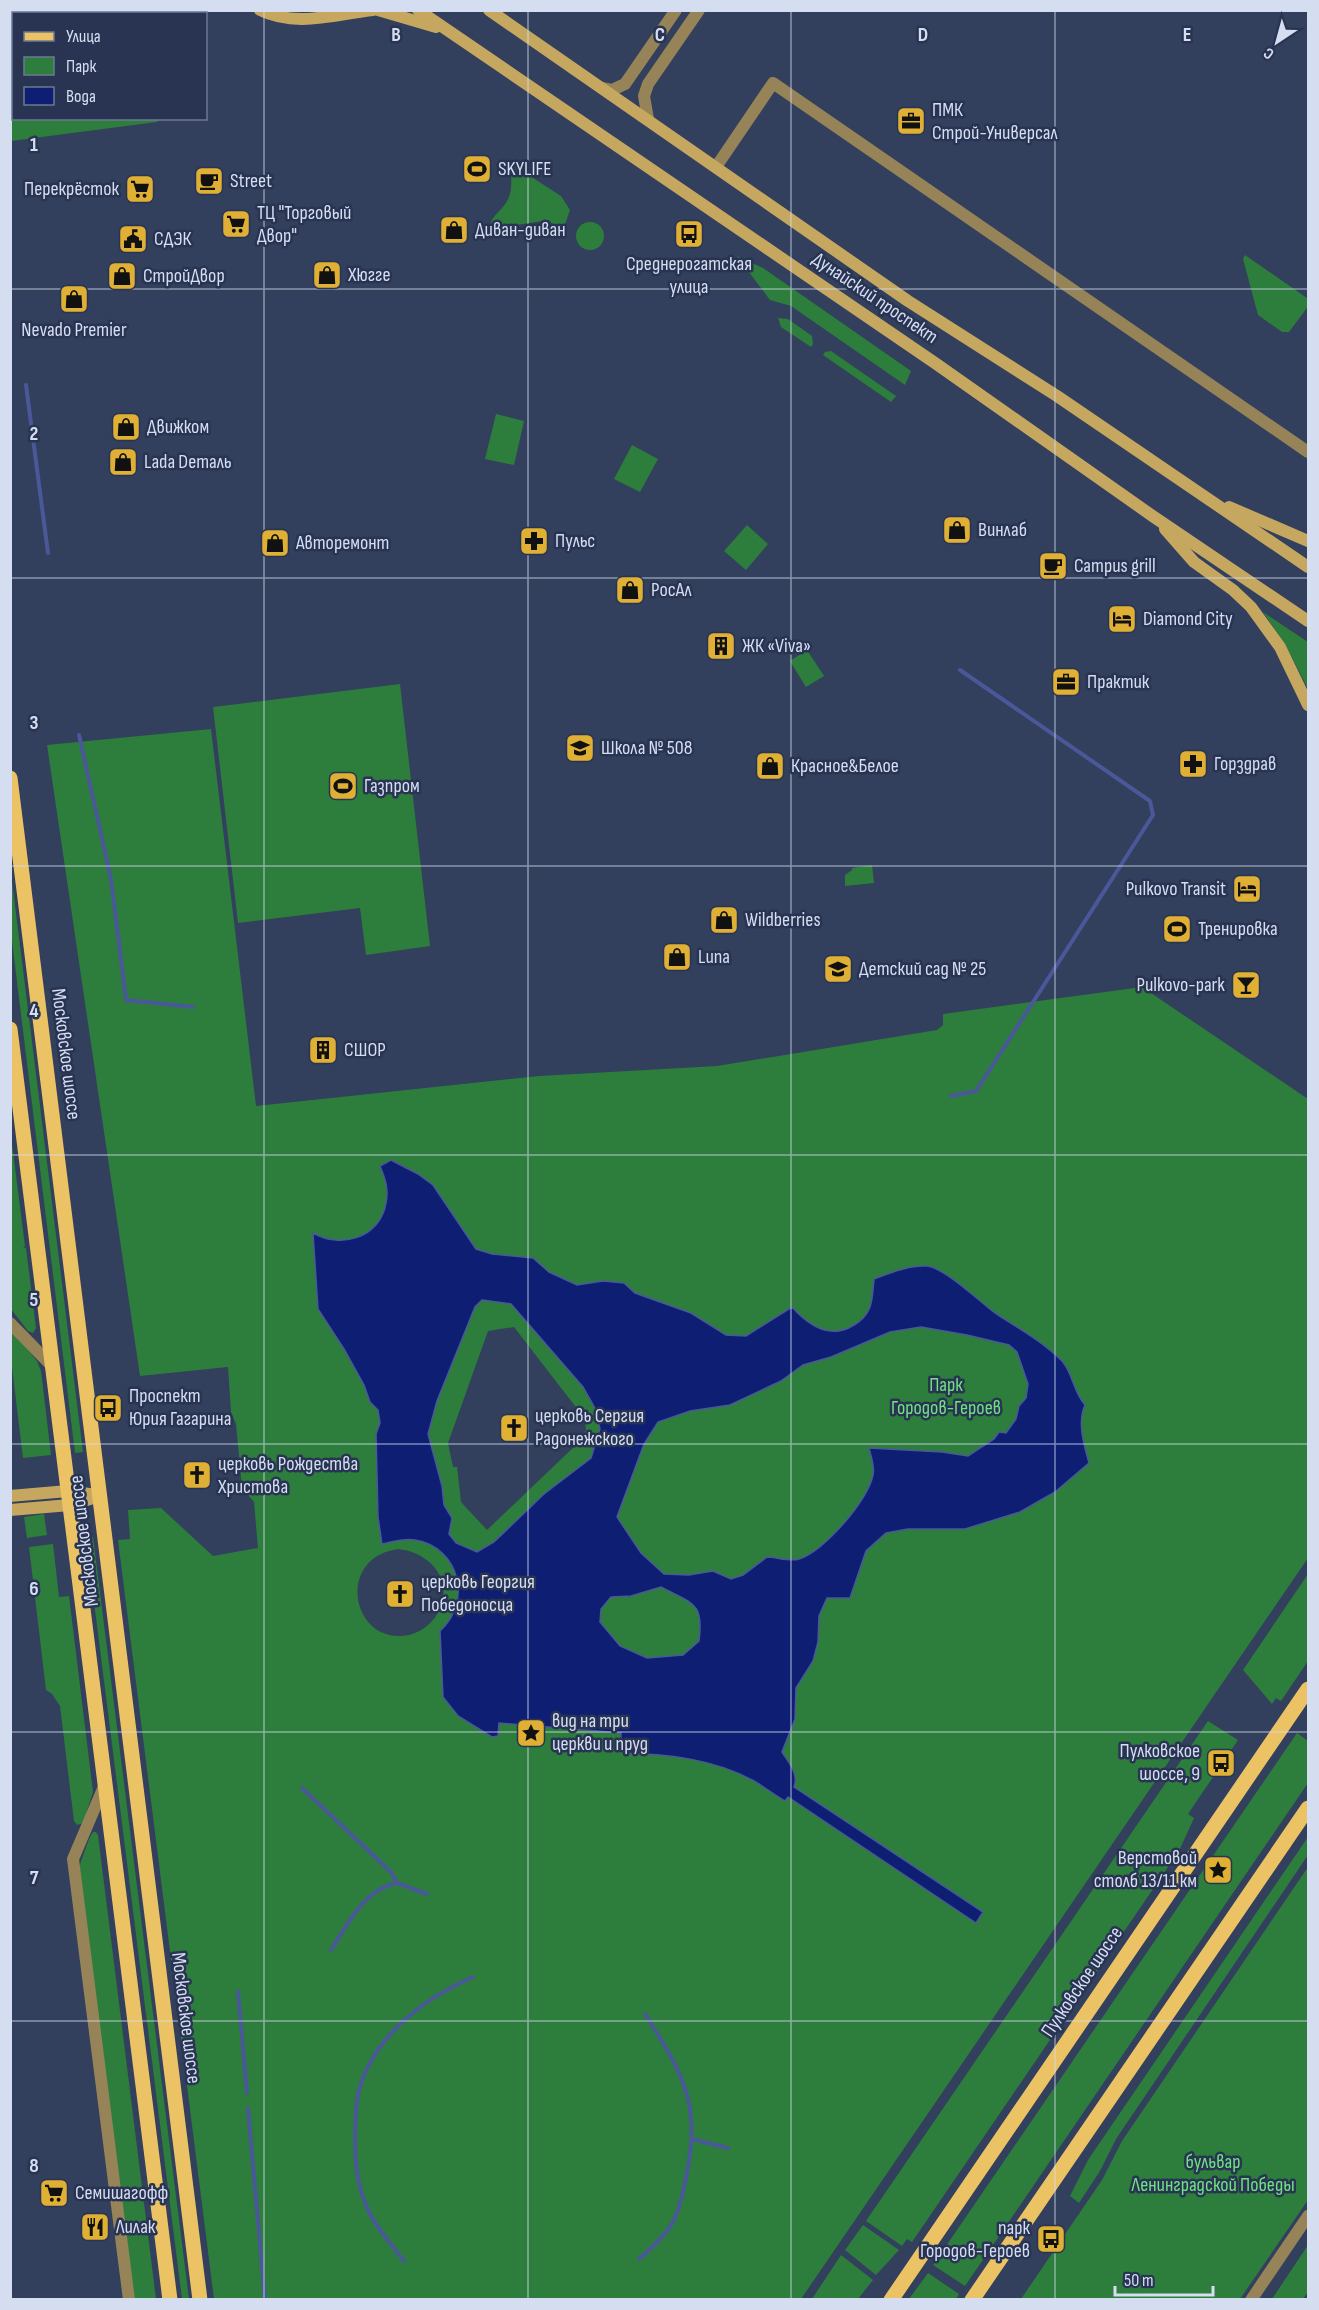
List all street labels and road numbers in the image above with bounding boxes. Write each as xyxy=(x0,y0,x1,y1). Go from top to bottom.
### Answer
street label: Дунайский проспект xyxy=(807,247,943,349)
street label: Московское шоссе xyxy=(46,987,86,1121)
street label: Московское шоссе xyxy=(64,1474,104,1608)
street label: Пулковское шоссе xyxy=(1036,1922,1128,2042)
street label: Московское шоссе xyxy=(166,1951,206,2085)

